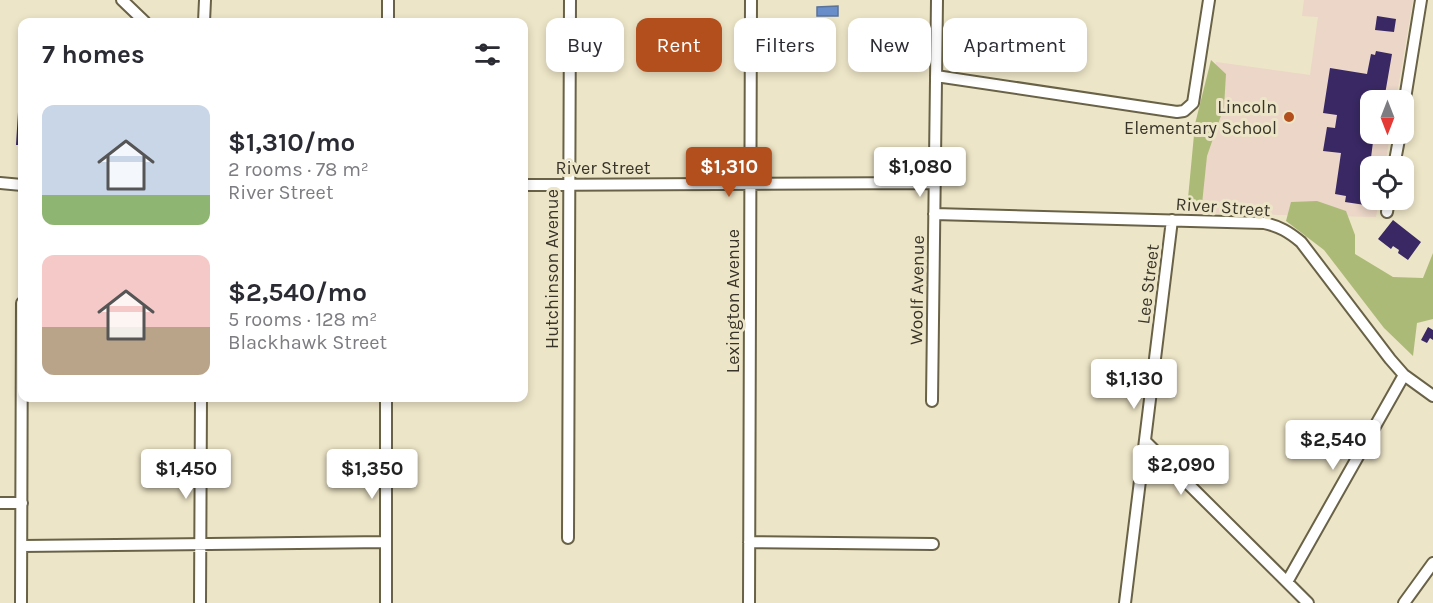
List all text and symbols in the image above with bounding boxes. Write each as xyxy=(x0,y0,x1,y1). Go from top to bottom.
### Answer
chip: Buy xyxy=(546,18,624,72)
chip: Rent xyxy=(636,18,722,72)
chip: Filters xyxy=(734,18,836,72)
chip: New xyxy=(848,18,931,72)
chip: Apartment xyxy=(943,18,1087,72)
icon: filters xyxy=(471,38,504,71)
text: 7 homes xyxy=(42,39,145,70)
north arrow xyxy=(1360,90,1414,144)
map controls xyxy=(1360,90,1414,210)
place label: Lincoln Elementary School xyxy=(1124,96,1277,139)
marker: Lincoln Elementary School xyxy=(1282,110,1296,124)
text: $1,310/mo xyxy=(228,127,355,158)
icon: home xyxy=(90,129,162,201)
pin: $1,310 xyxy=(680,147,778,198)
pin: $1,080 xyxy=(871,147,969,198)
text: $1,310 xyxy=(700,155,758,178)
text: $1,080 xyxy=(888,155,952,178)
button: locate xyxy=(1360,156,1414,210)
street label: River Street xyxy=(556,157,651,179)
text: 2 rooms · 78 m² xyxy=(228,158,369,181)
text: River Street xyxy=(228,181,333,204)
street label: Hutchinson Avenue xyxy=(541,189,563,349)
street label: River Street xyxy=(1175,193,1271,221)
street label: Lexington Avenue xyxy=(722,229,744,373)
street label: Woolf Avenue xyxy=(905,235,929,345)
street label: Lee Street xyxy=(1132,242,1164,325)
text: $2,540/mo xyxy=(228,277,367,308)
icon: home xyxy=(90,279,162,351)
text: 5 rooms · 128 m² xyxy=(228,308,377,331)
text: Blackhawk Street xyxy=(228,331,387,354)
pin: $1,130 xyxy=(1085,359,1183,410)
text: $1,130 xyxy=(1105,367,1163,390)
pin: $2,540 xyxy=(1284,420,1382,471)
text: $2,540 xyxy=(1299,428,1367,451)
pin: $2,090 xyxy=(1132,445,1230,496)
pin: $1,450 xyxy=(137,449,235,500)
pin: $1,350 xyxy=(323,449,421,500)
text: $2,090 xyxy=(1147,453,1215,476)
text: $1,450 xyxy=(155,457,217,480)
text: $1,350 xyxy=(341,457,403,480)

